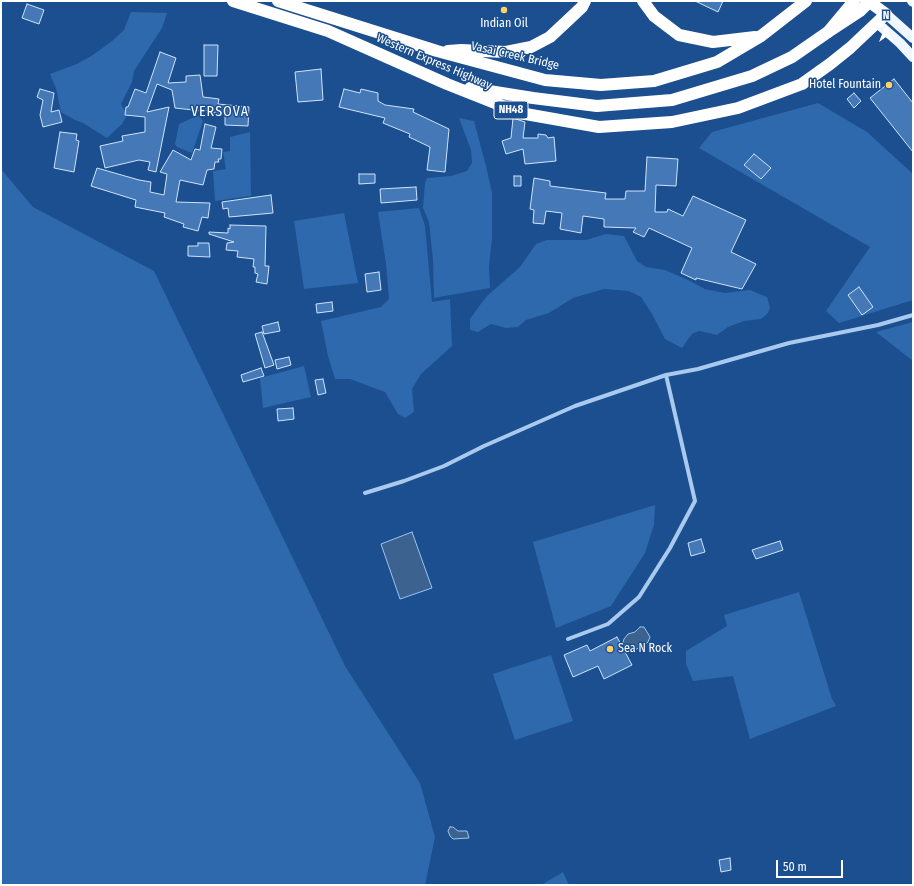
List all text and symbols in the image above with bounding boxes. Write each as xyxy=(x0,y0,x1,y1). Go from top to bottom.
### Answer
marker: Indian Oil xyxy=(499,5,509,15)
north arrow xyxy=(866,8,906,48)
text: N xyxy=(883,9,889,22)
place label: Indian Oil xyxy=(480,17,528,31)
street label: Western Express Highway xyxy=(374,31,494,93)
street label: Vasai Creek Bridge xyxy=(470,39,560,73)
place label: Hotel Fountain xyxy=(809,78,881,92)
marker: Hotel Fountain xyxy=(884,80,894,90)
road number: NH48 xyxy=(494,101,528,119)
district label: VERSOVA xyxy=(191,104,249,120)
place label: Sea N Rock xyxy=(618,642,672,656)
marker: Sea N Rock xyxy=(605,644,615,654)
scale bar xyxy=(778,852,845,878)
text: 50 m xyxy=(783,860,807,874)

